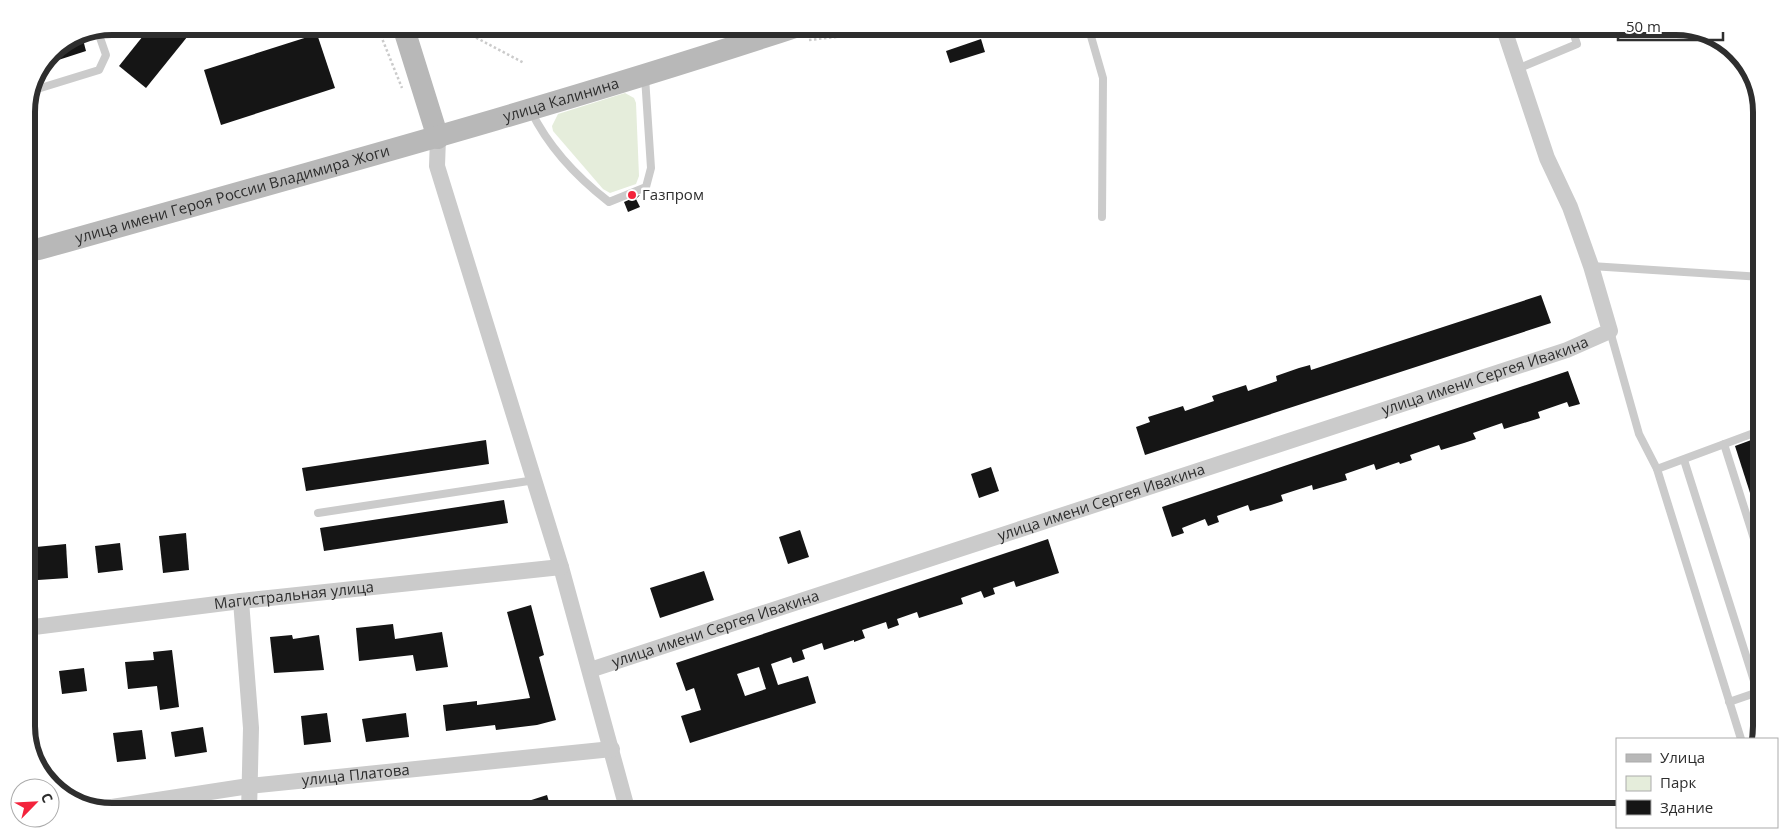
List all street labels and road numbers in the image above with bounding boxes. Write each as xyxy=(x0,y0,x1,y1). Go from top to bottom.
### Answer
street label: улица Калинина xyxy=(501,72,621,126)
street label: улица имени Героя России Владимира Жоги xyxy=(73,140,392,247)
street label: улица имени Сергея Ивакина xyxy=(1379,331,1591,419)
street label: улица имени Сергея Ивакина xyxy=(995,458,1207,545)
street label: Магистральная улица xyxy=(213,576,375,613)
street label: улица имени Сергея Ивакина xyxy=(609,585,821,671)
street label: улица Платова xyxy=(301,759,410,790)

